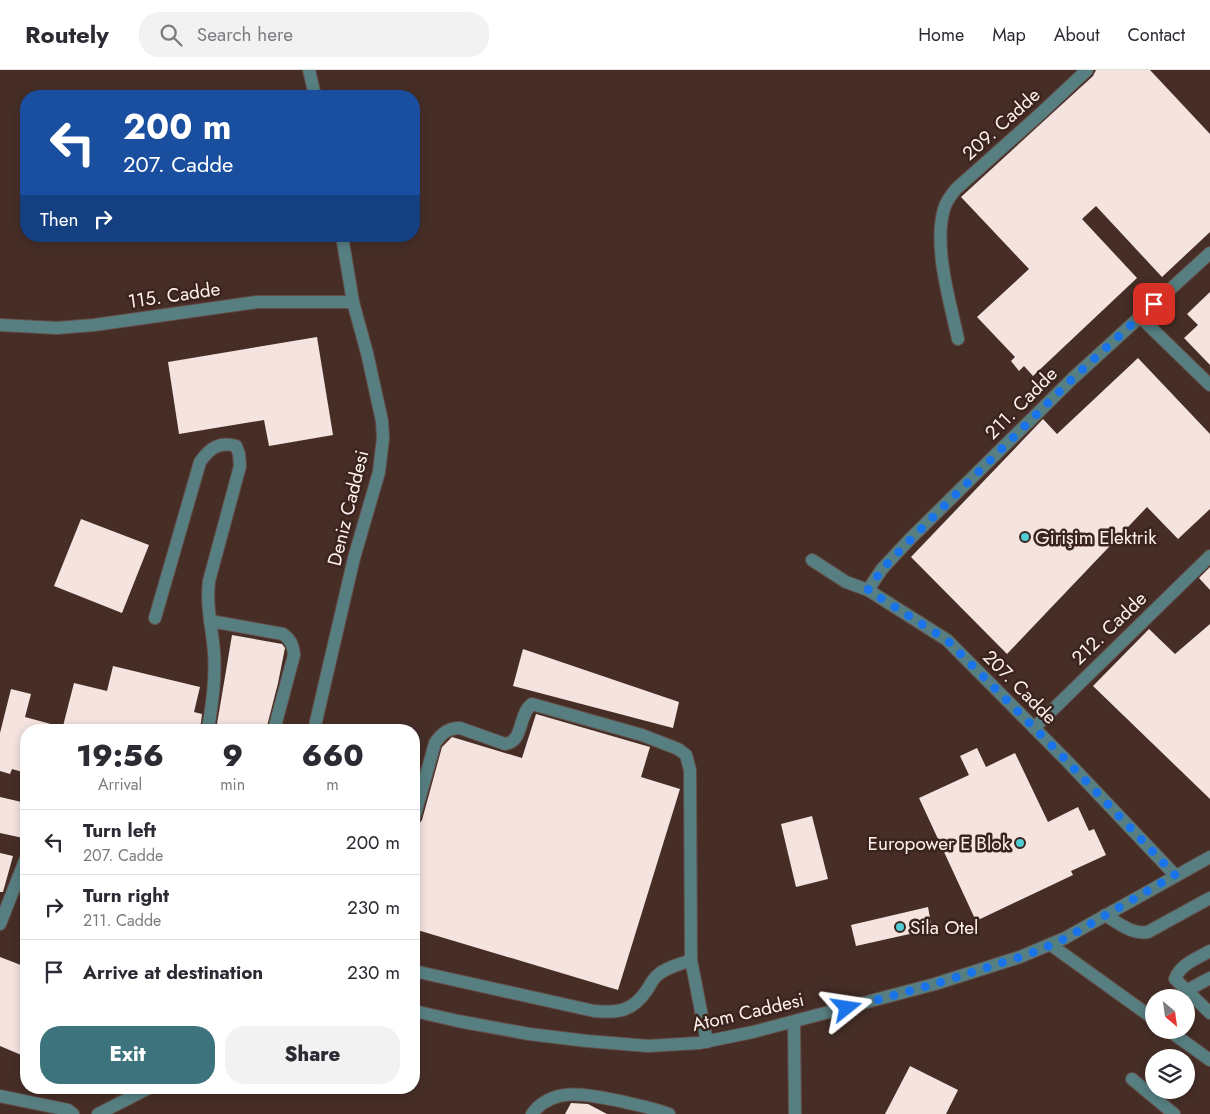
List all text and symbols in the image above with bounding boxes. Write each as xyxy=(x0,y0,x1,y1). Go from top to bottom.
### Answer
search box xyxy=(139,12,489,57)
text: Routely xyxy=(25,17,109,52)
icon: search xyxy=(157,21,185,49)
text: Search here xyxy=(197,21,293,48)
text: Home xyxy=(918,22,964,48)
text: Map xyxy=(992,22,1026,48)
text: About xyxy=(1054,22,1099,48)
text: Contact xyxy=(1127,22,1185,48)
street label: 209. Cadde xyxy=(956,81,1046,166)
text: 200 m xyxy=(123,102,232,152)
icon: left xyxy=(40,110,105,175)
text: 207. Cadde xyxy=(123,148,233,180)
icon: right xyxy=(89,205,117,233)
text: Then xyxy=(40,206,79,233)
street label: 115. Cadde xyxy=(126,275,222,315)
pin xyxy=(1133,283,1175,325)
icon: arrive xyxy=(1140,290,1168,318)
street label: 211. Cadde xyxy=(979,360,1064,445)
street label: Deniz Caddesi xyxy=(321,447,375,569)
place label: Girişim Elektrik xyxy=(1035,524,1157,551)
marker: Girişim Elektrik xyxy=(1019,531,1031,543)
street label: 212. Cadde xyxy=(1065,585,1153,671)
street label: 207. Cadde xyxy=(977,644,1063,730)
text: 19:56 xyxy=(76,734,164,777)
text: 9 xyxy=(222,734,243,777)
text: 660 xyxy=(301,734,364,777)
text: Arrival xyxy=(98,773,142,796)
text: min xyxy=(220,773,245,796)
text: m xyxy=(326,773,339,796)
text: Turn left xyxy=(83,817,156,844)
icon: left xyxy=(40,828,68,856)
text: 200 m xyxy=(346,829,400,856)
place label: Europower E Blok xyxy=(868,830,1011,857)
marker: Europower E Blok xyxy=(1014,837,1026,849)
text: 207. Cadde xyxy=(83,844,163,867)
text: Turn right xyxy=(83,882,169,909)
icon: right xyxy=(40,893,68,921)
text: 230 m xyxy=(347,894,400,921)
text: 211. Cadde xyxy=(83,909,161,932)
place label: Sila Otel xyxy=(910,914,978,941)
marker: Sila Otel xyxy=(894,921,906,933)
icon: arrive xyxy=(40,958,68,986)
text: Arrive at destination xyxy=(83,959,263,986)
text: 230 m xyxy=(347,959,400,986)
position arrow xyxy=(820,981,872,1033)
street label: Atom Caddesi xyxy=(689,986,807,1038)
north arrow xyxy=(1145,989,1195,1039)
map controls xyxy=(1145,989,1195,1099)
button: Exit xyxy=(40,1026,215,1084)
button: Share xyxy=(225,1026,400,1084)
button: layers xyxy=(1145,1049,1195,1099)

